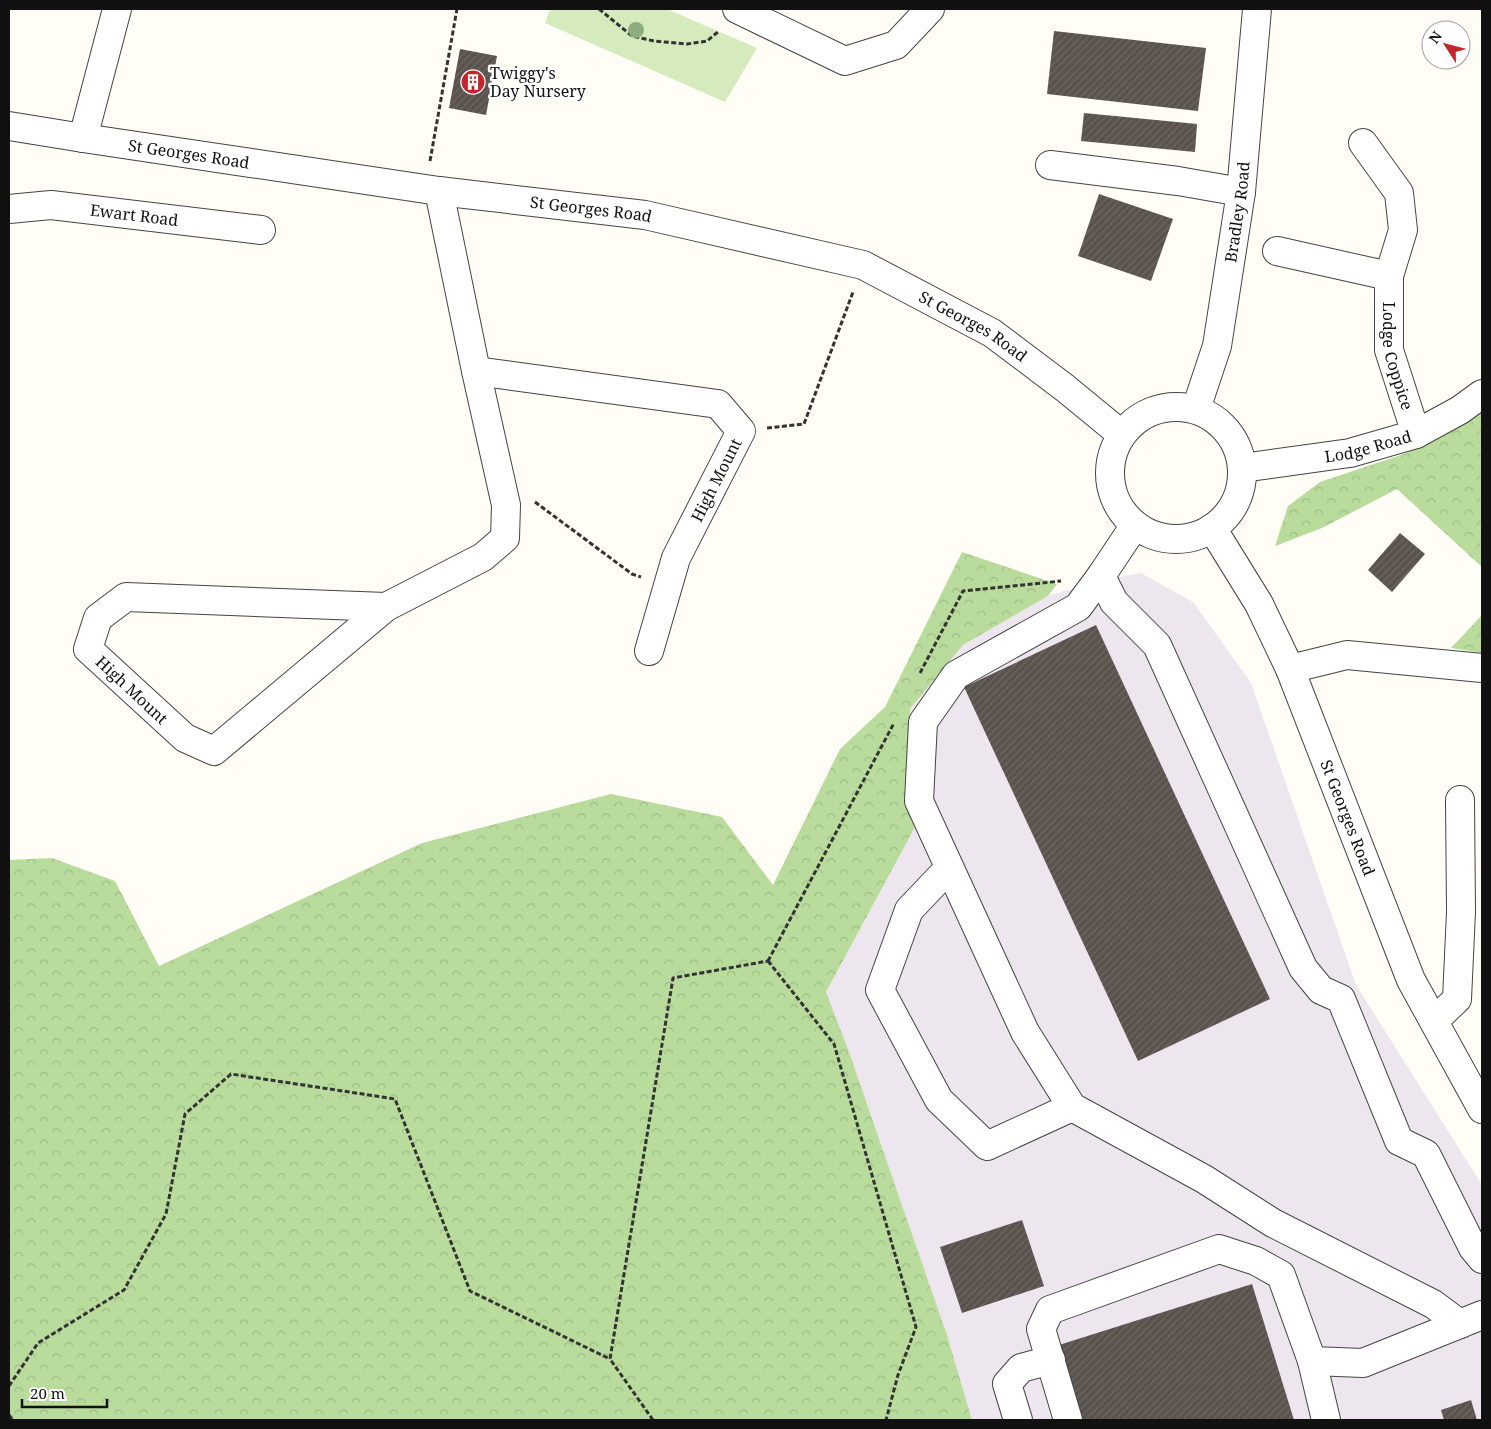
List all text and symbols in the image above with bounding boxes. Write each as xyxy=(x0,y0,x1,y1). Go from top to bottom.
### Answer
north arrow xyxy=(1421,20,1471,70)
text: N xyxy=(1424,27,1446,47)
place label: Twiggy's Day Nursery xyxy=(490,62,587,102)
building icon: Twiggy's Day Nursery xyxy=(460,69,486,95)
street label: St Georges Road xyxy=(127,134,251,174)
street label: Bradley Road xyxy=(1219,160,1255,264)
street label: St Georges Road xyxy=(529,191,654,227)
street label: Ewart Road xyxy=(89,199,180,231)
street label: St Georges Road xyxy=(915,285,1032,367)
street label: Lodge Coppice xyxy=(1378,302,1419,413)
street label: Lodge Road xyxy=(1323,425,1414,467)
street label: High Mount xyxy=(686,434,747,526)
street label: High Mount xyxy=(91,651,173,729)
street label: St Georges Road xyxy=(1315,757,1380,879)
scale bar xyxy=(22,1376,108,1408)
text: 20 m xyxy=(30,1383,65,1403)

